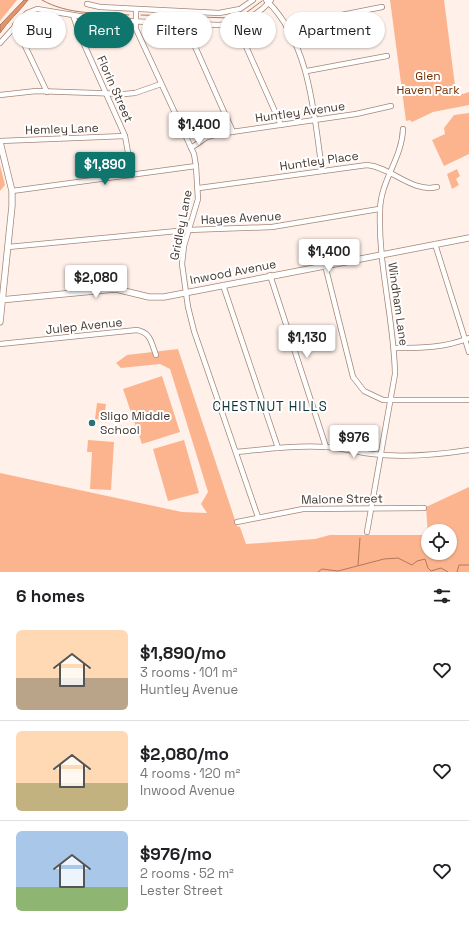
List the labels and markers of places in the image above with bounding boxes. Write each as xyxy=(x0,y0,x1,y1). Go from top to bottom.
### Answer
pin: $1,400 xyxy=(166,112,232,146)
pin: $1,890 xyxy=(72,152,138,186)
pin: $1,400 xyxy=(296,239,362,273)
pin: $2,080 xyxy=(63,265,129,299)
pin: $1,130 xyxy=(274,325,340,359)
place label: Sligo Middle School xyxy=(100,408,170,438)
marker: Sligo Middle School xyxy=(87,418,97,428)
pin: $976 xyxy=(330,425,378,459)

